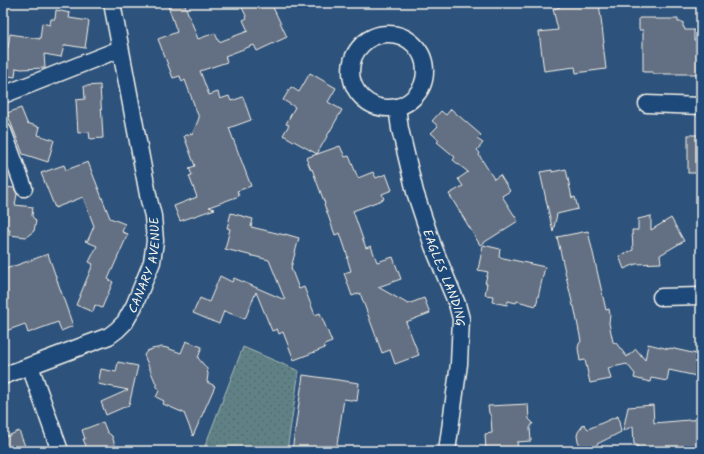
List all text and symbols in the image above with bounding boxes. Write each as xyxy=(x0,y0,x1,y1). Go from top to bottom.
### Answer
street label: CANARY AVENUE xyxy=(123,216,167,318)
street label: EAGLES LANDING xyxy=(416,227,470,327)

